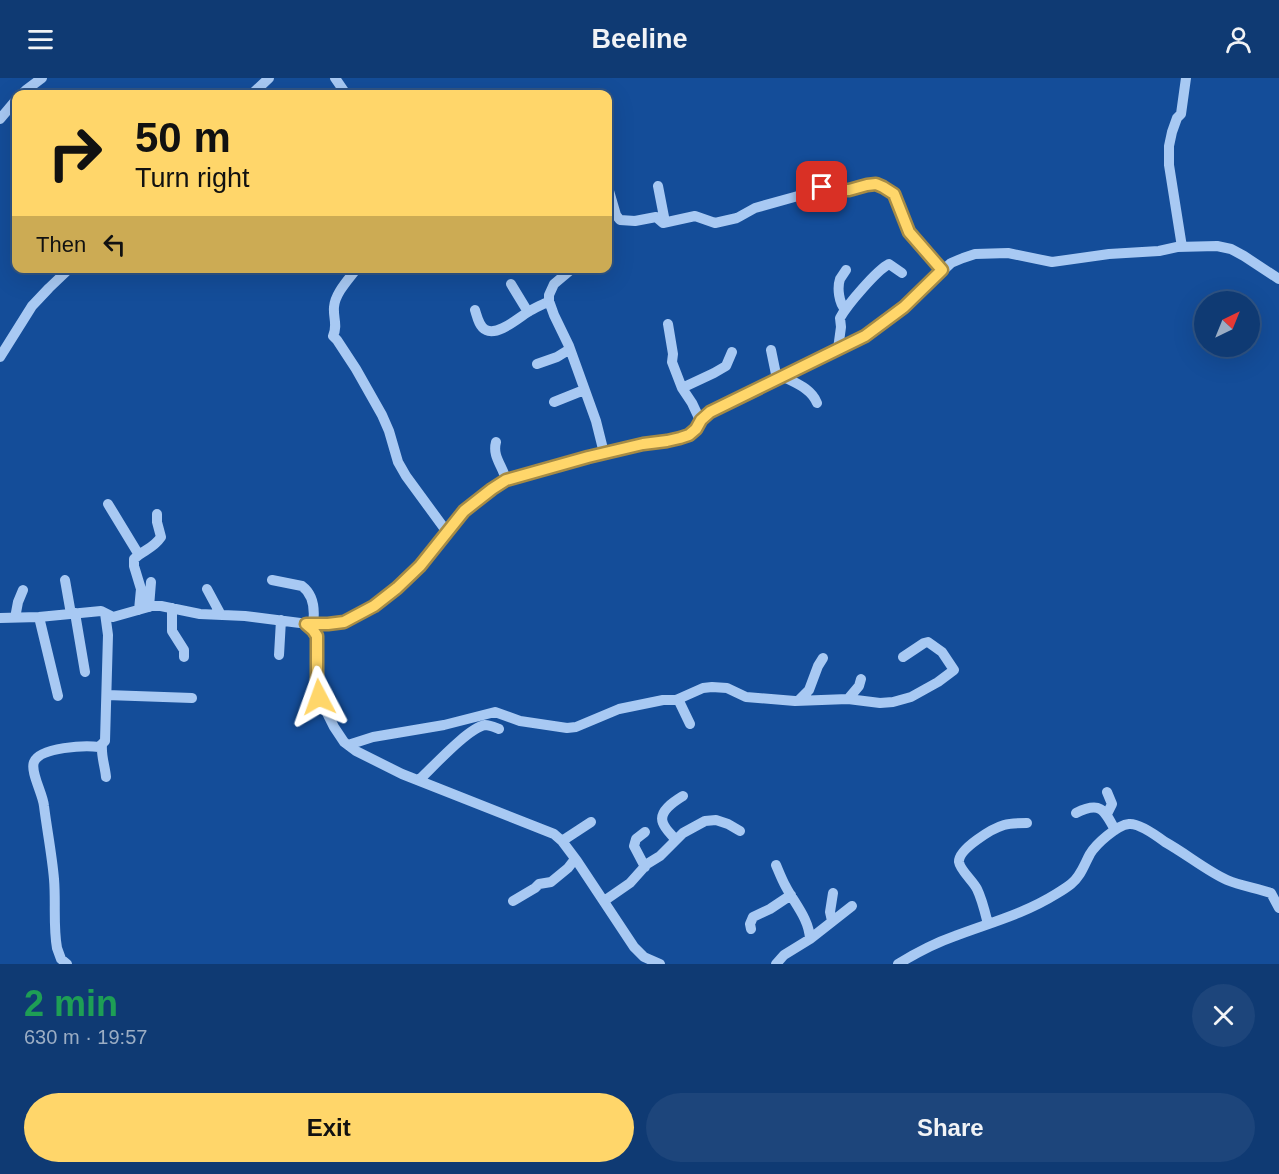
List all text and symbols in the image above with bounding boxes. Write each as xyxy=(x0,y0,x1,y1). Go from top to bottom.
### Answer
icon: menu xyxy=(24,23,57,56)
icon: person xyxy=(1222,23,1255,56)
text: Beeline xyxy=(591,24,688,54)
icon: right xyxy=(36,114,114,192)
text: 50 m xyxy=(135,114,231,161)
pin xyxy=(796,161,847,212)
text: Turn right xyxy=(135,163,250,193)
icon: arrive xyxy=(805,170,838,203)
icon: left xyxy=(98,228,131,261)
text: Then xyxy=(36,232,86,257)
north arrow xyxy=(1194,291,1260,357)
map controls xyxy=(1194,291,1260,357)
position arrow xyxy=(287,665,351,729)
text: 2 min xyxy=(24,983,118,1024)
button: close xyxy=(1192,984,1255,1047)
text: 630 m · 19:57 xyxy=(24,1026,147,1048)
button: Exit xyxy=(24,1093,634,1162)
button: Share xyxy=(646,1093,1255,1162)

